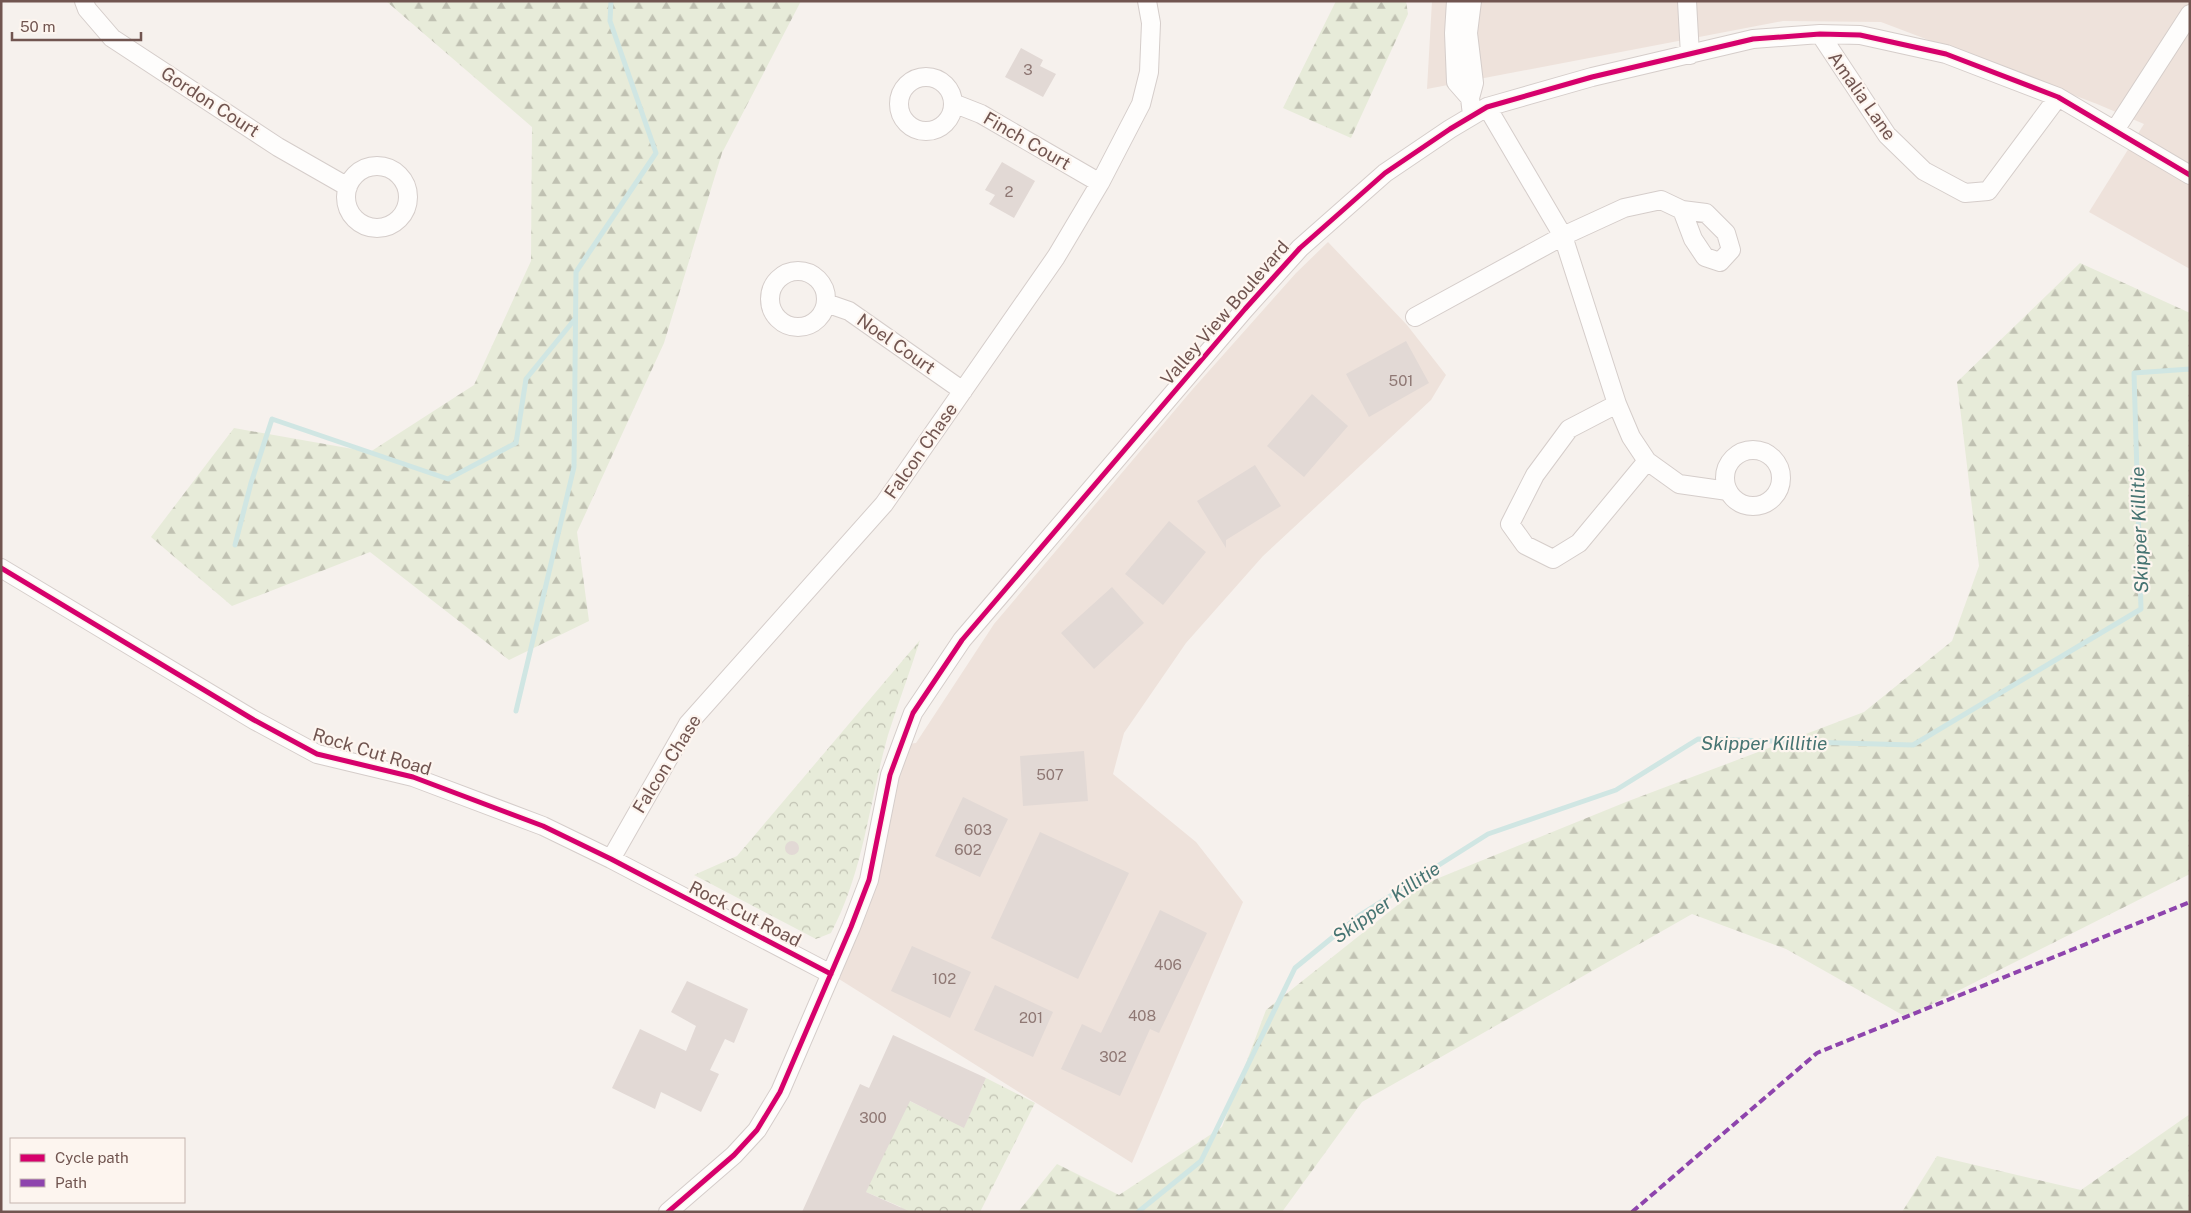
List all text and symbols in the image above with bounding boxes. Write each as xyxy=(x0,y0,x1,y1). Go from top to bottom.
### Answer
scale bar xyxy=(12,10,141,42)
text: 50 m xyxy=(20,18,55,35)
street label: Amalia Lane xyxy=(1824,47,1901,144)
house number: 3 xyxy=(1023,61,1033,78)
street label: Gordon Court xyxy=(157,62,263,141)
street label: Finch Court xyxy=(980,107,1074,174)
house number: 2 xyxy=(1005,183,1014,200)
street label: Valley View Boulevard xyxy=(1156,236,1293,389)
street label: Noel Court xyxy=(853,309,939,378)
house number: 501 xyxy=(1389,372,1413,389)
street label: Falcon Chase xyxy=(880,399,961,503)
water label: Skipper Killitie xyxy=(2126,466,2152,594)
street label: Falcon Chase xyxy=(628,711,705,817)
street label: Rock Cut Road xyxy=(310,723,434,780)
water label: Skipper Killitie xyxy=(1701,732,1827,754)
house number: 507 xyxy=(1036,766,1064,783)
house number: 603 xyxy=(964,821,992,838)
house number: 602 xyxy=(954,841,982,858)
water label: Skipper Killitie xyxy=(1328,857,1444,947)
street label: Rock Cut Road xyxy=(686,876,805,951)
house number: 406 xyxy=(1154,956,1182,973)
house number: 102 xyxy=(932,970,956,987)
house number: 408 xyxy=(1128,1007,1156,1024)
house number: 201 xyxy=(1019,1009,1043,1026)
house number: 302 xyxy=(1099,1048,1127,1065)
house number: 300 xyxy=(859,1109,887,1126)
legend xyxy=(10,1138,185,1203)
text: Cycle path xyxy=(55,1149,129,1166)
text: Path xyxy=(55,1174,87,1191)

